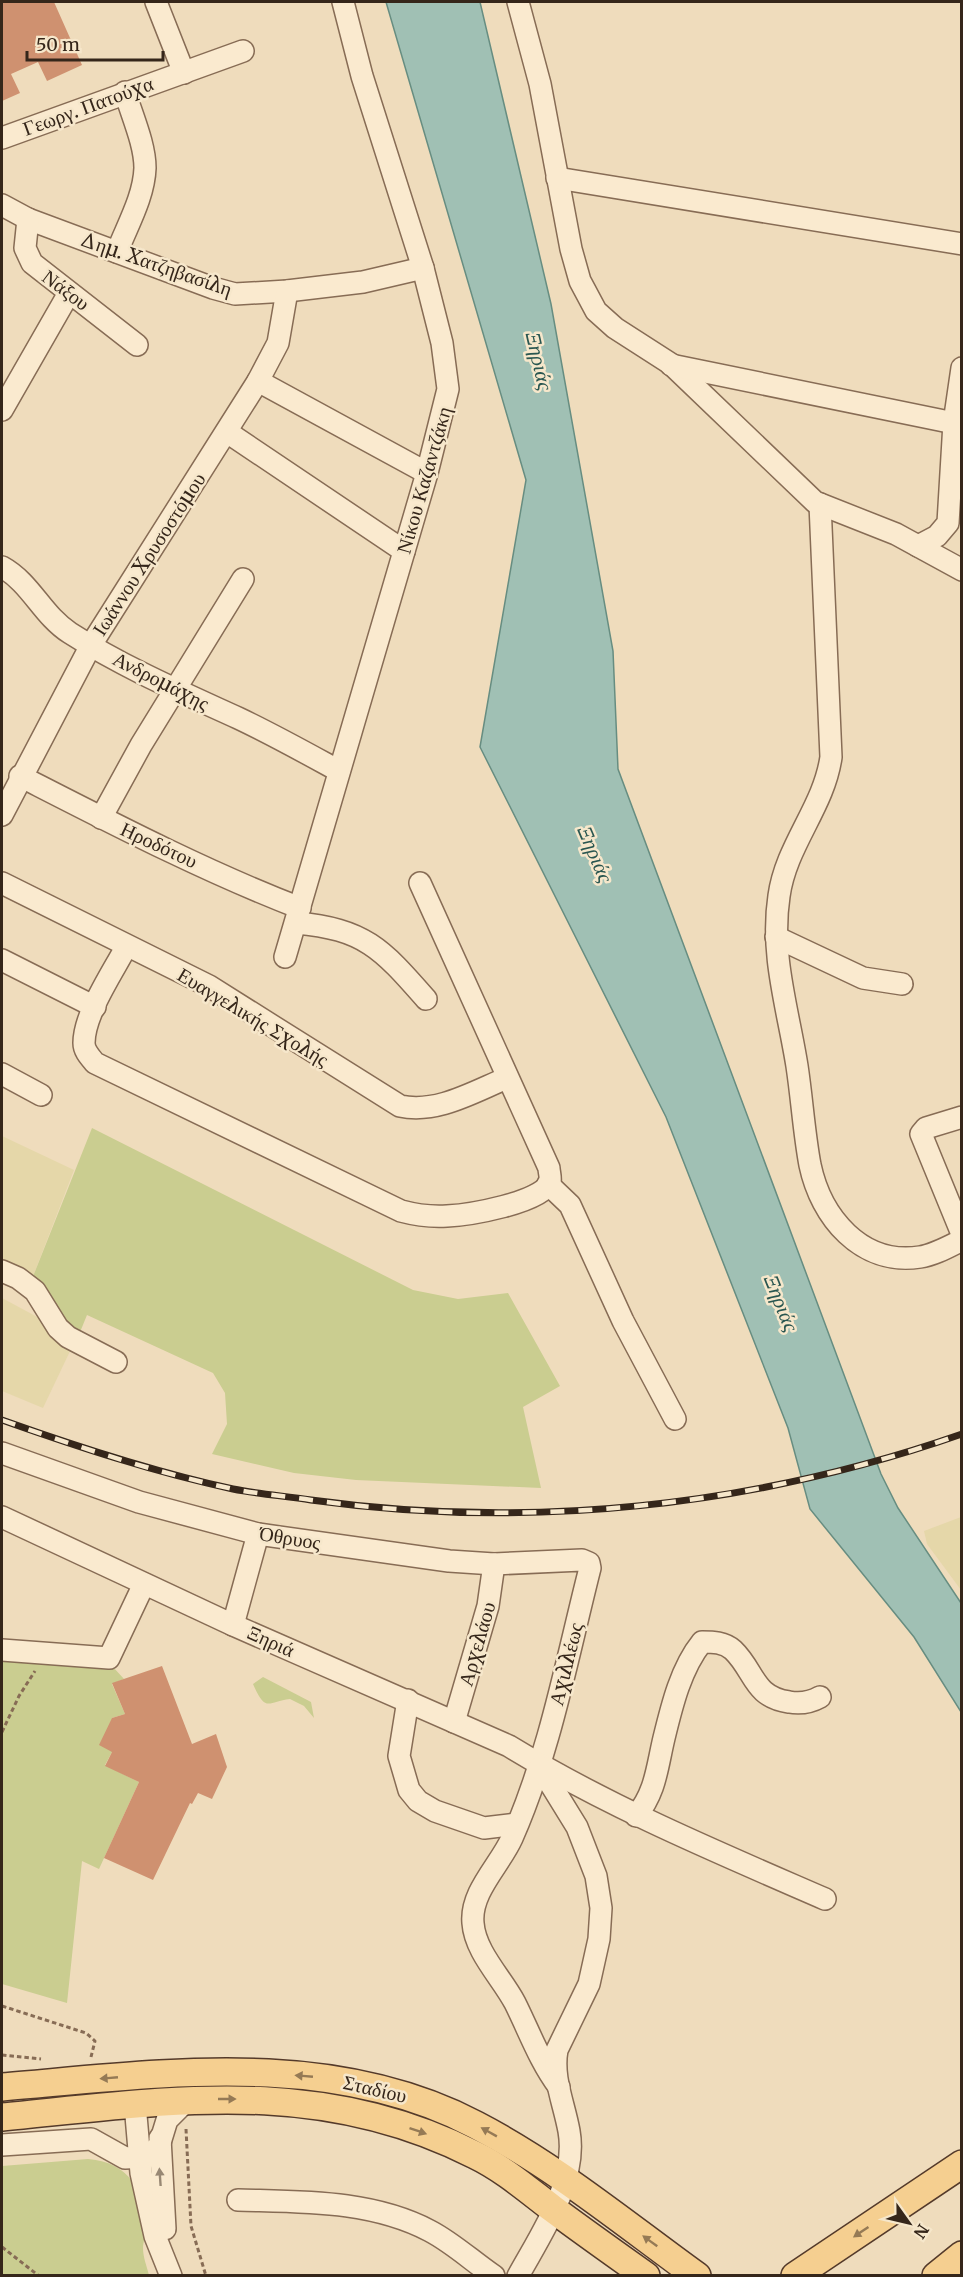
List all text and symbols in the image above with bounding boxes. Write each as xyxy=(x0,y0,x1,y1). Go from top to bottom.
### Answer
scale bar xyxy=(27,24,164,62)
text: 50 m xyxy=(36,33,80,56)
street label: Γεωργ. Πατούχα xyxy=(19,70,157,141)
street label: Δημ. Χατζηβασίλη xyxy=(77,226,236,301)
street label: Νάξου xyxy=(38,264,95,316)
water label: Ξηριάς xyxy=(520,329,559,393)
street label: Νίκου Καζαντζάκη xyxy=(391,403,456,556)
street label: Ιωάννου Χρυσοστόμου xyxy=(87,467,211,640)
street label: Ανδρομάχης xyxy=(109,646,214,715)
street label: Ηροδότου xyxy=(117,816,202,873)
water label: Ξηριάς xyxy=(571,821,620,887)
street label: Ευαγγελικής Σχολής xyxy=(173,962,334,1072)
water label: Ξηριάς xyxy=(758,1270,805,1336)
street label: Όθρυος xyxy=(257,1520,323,1555)
street label: Αρχελάου xyxy=(453,1599,501,1689)
street label: Ξηριά xyxy=(244,1619,299,1662)
street label: Αχιλλέως xyxy=(543,1620,588,1708)
street label: Σταδίου xyxy=(341,2069,409,2108)
one-way arrow xyxy=(294,2071,313,2081)
one-way arrow xyxy=(99,2073,118,2083)
one-way arrow xyxy=(218,2094,237,2104)
one-way arrow xyxy=(409,2127,427,2137)
one-way arrow xyxy=(480,2127,497,2137)
one-way arrow xyxy=(156,2168,165,2187)
north arrow xyxy=(879,2193,939,2253)
text: N xyxy=(909,2221,933,2243)
one-way arrow xyxy=(853,2226,869,2237)
one-way arrow xyxy=(642,2236,658,2247)

